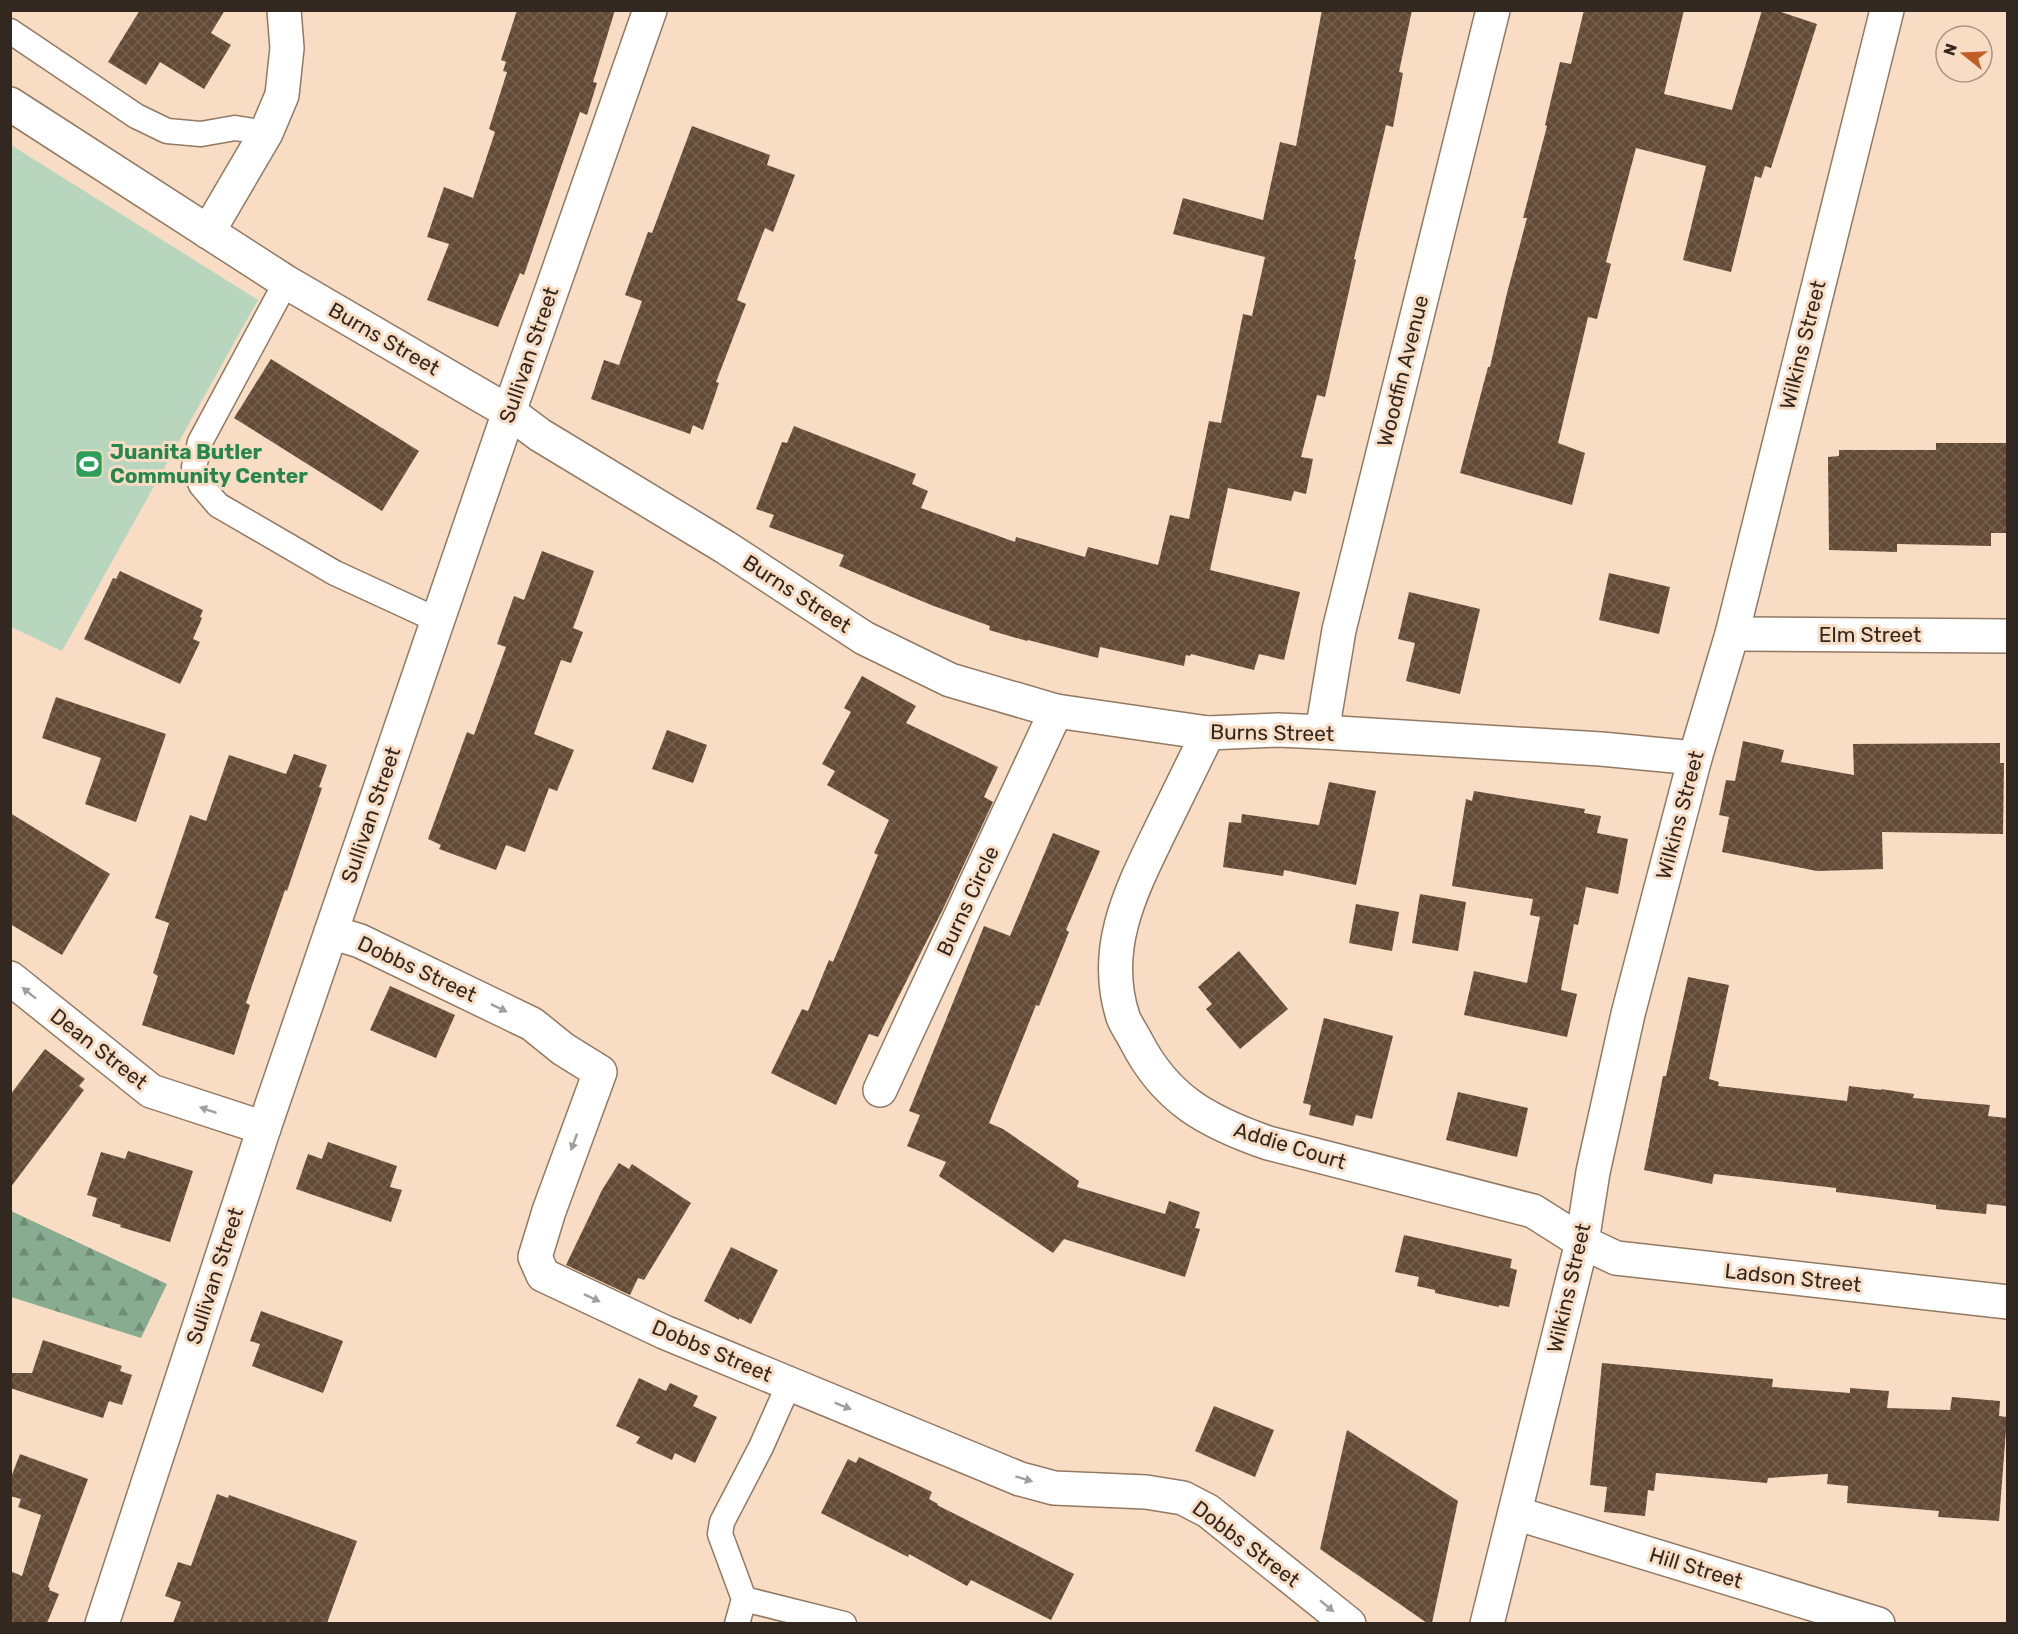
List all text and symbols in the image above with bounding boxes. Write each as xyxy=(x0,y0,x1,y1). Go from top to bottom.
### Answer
north arrow xyxy=(1934,24,1994,84)
text: N xyxy=(1939,41,1961,58)
street label: Wilkins Street xyxy=(1774,278,1831,412)
street label: Sullivan Street xyxy=(494,283,564,426)
street label: Woodfin Avenue xyxy=(1372,292,1433,449)
street label: Burns Street xyxy=(324,297,444,380)
place label: Juanita Butler Community Center xyxy=(110,439,308,488)
sports icon: Juanita Butler Community Center xyxy=(73,448,105,480)
street label: Burns Street xyxy=(738,549,856,638)
street label: Elm Street xyxy=(1819,622,1921,647)
street label: Burns Street xyxy=(1210,719,1334,746)
street label: Sullivan Street xyxy=(336,743,406,886)
street label: Wilkins Street xyxy=(1650,748,1709,882)
street label: Burns Circle xyxy=(931,842,1004,960)
street label: Dobbs Street xyxy=(354,930,481,1007)
one-way arrow xyxy=(22,988,37,1000)
street label: Dean Street xyxy=(46,1003,153,1094)
one-way arrow xyxy=(490,1003,507,1012)
one-way arrow xyxy=(199,1105,217,1114)
street label: Addie Court xyxy=(1231,1117,1349,1174)
one-way arrow xyxy=(568,1133,578,1151)
street label: Sullivan Street xyxy=(181,1204,248,1347)
street label: Wilkins Street xyxy=(1541,1221,1596,1355)
street label: Ladson Street xyxy=(1723,1258,1863,1297)
one-way arrow xyxy=(583,1293,600,1302)
street label: Dobbs Street xyxy=(648,1314,776,1387)
one-way arrow xyxy=(834,1402,852,1411)
one-way arrow xyxy=(1015,1475,1033,1485)
street label: Dobbs Street xyxy=(1188,1495,1305,1592)
street label: Hill Street xyxy=(1647,1542,1746,1594)
one-way arrow xyxy=(1320,1600,1335,1612)

